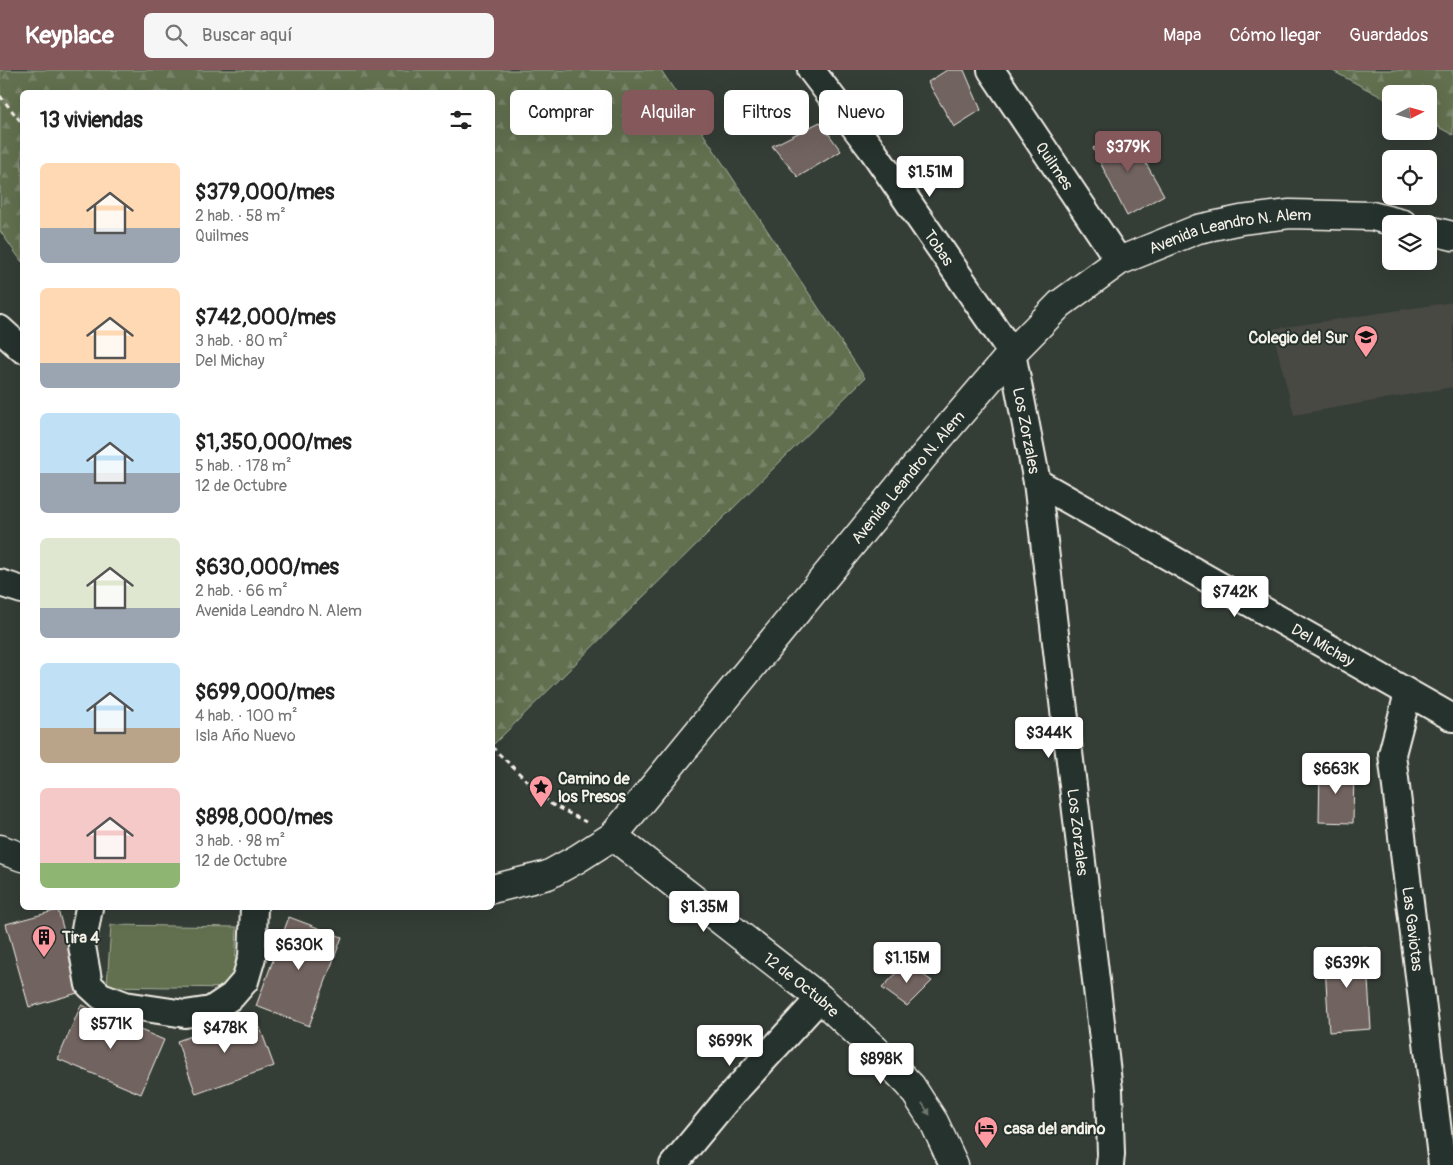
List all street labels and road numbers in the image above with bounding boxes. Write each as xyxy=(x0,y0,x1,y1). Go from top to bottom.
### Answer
street label: Quilmes xyxy=(1031,138,1077,194)
street label: Avenida Leandro N. Alem xyxy=(1146,205,1312,259)
street label: Tobas xyxy=(919,226,958,270)
street label: Los Zorzales xyxy=(1008,386,1044,475)
street label: Avenida Leandro N. Alem xyxy=(847,407,969,548)
street label: Del Michay xyxy=(1287,619,1358,671)
street label: Los Zorzales xyxy=(1062,787,1093,877)
street label: Las Gaviotas xyxy=(1397,885,1427,972)
street label: 12 de Octubre xyxy=(759,948,843,1022)

